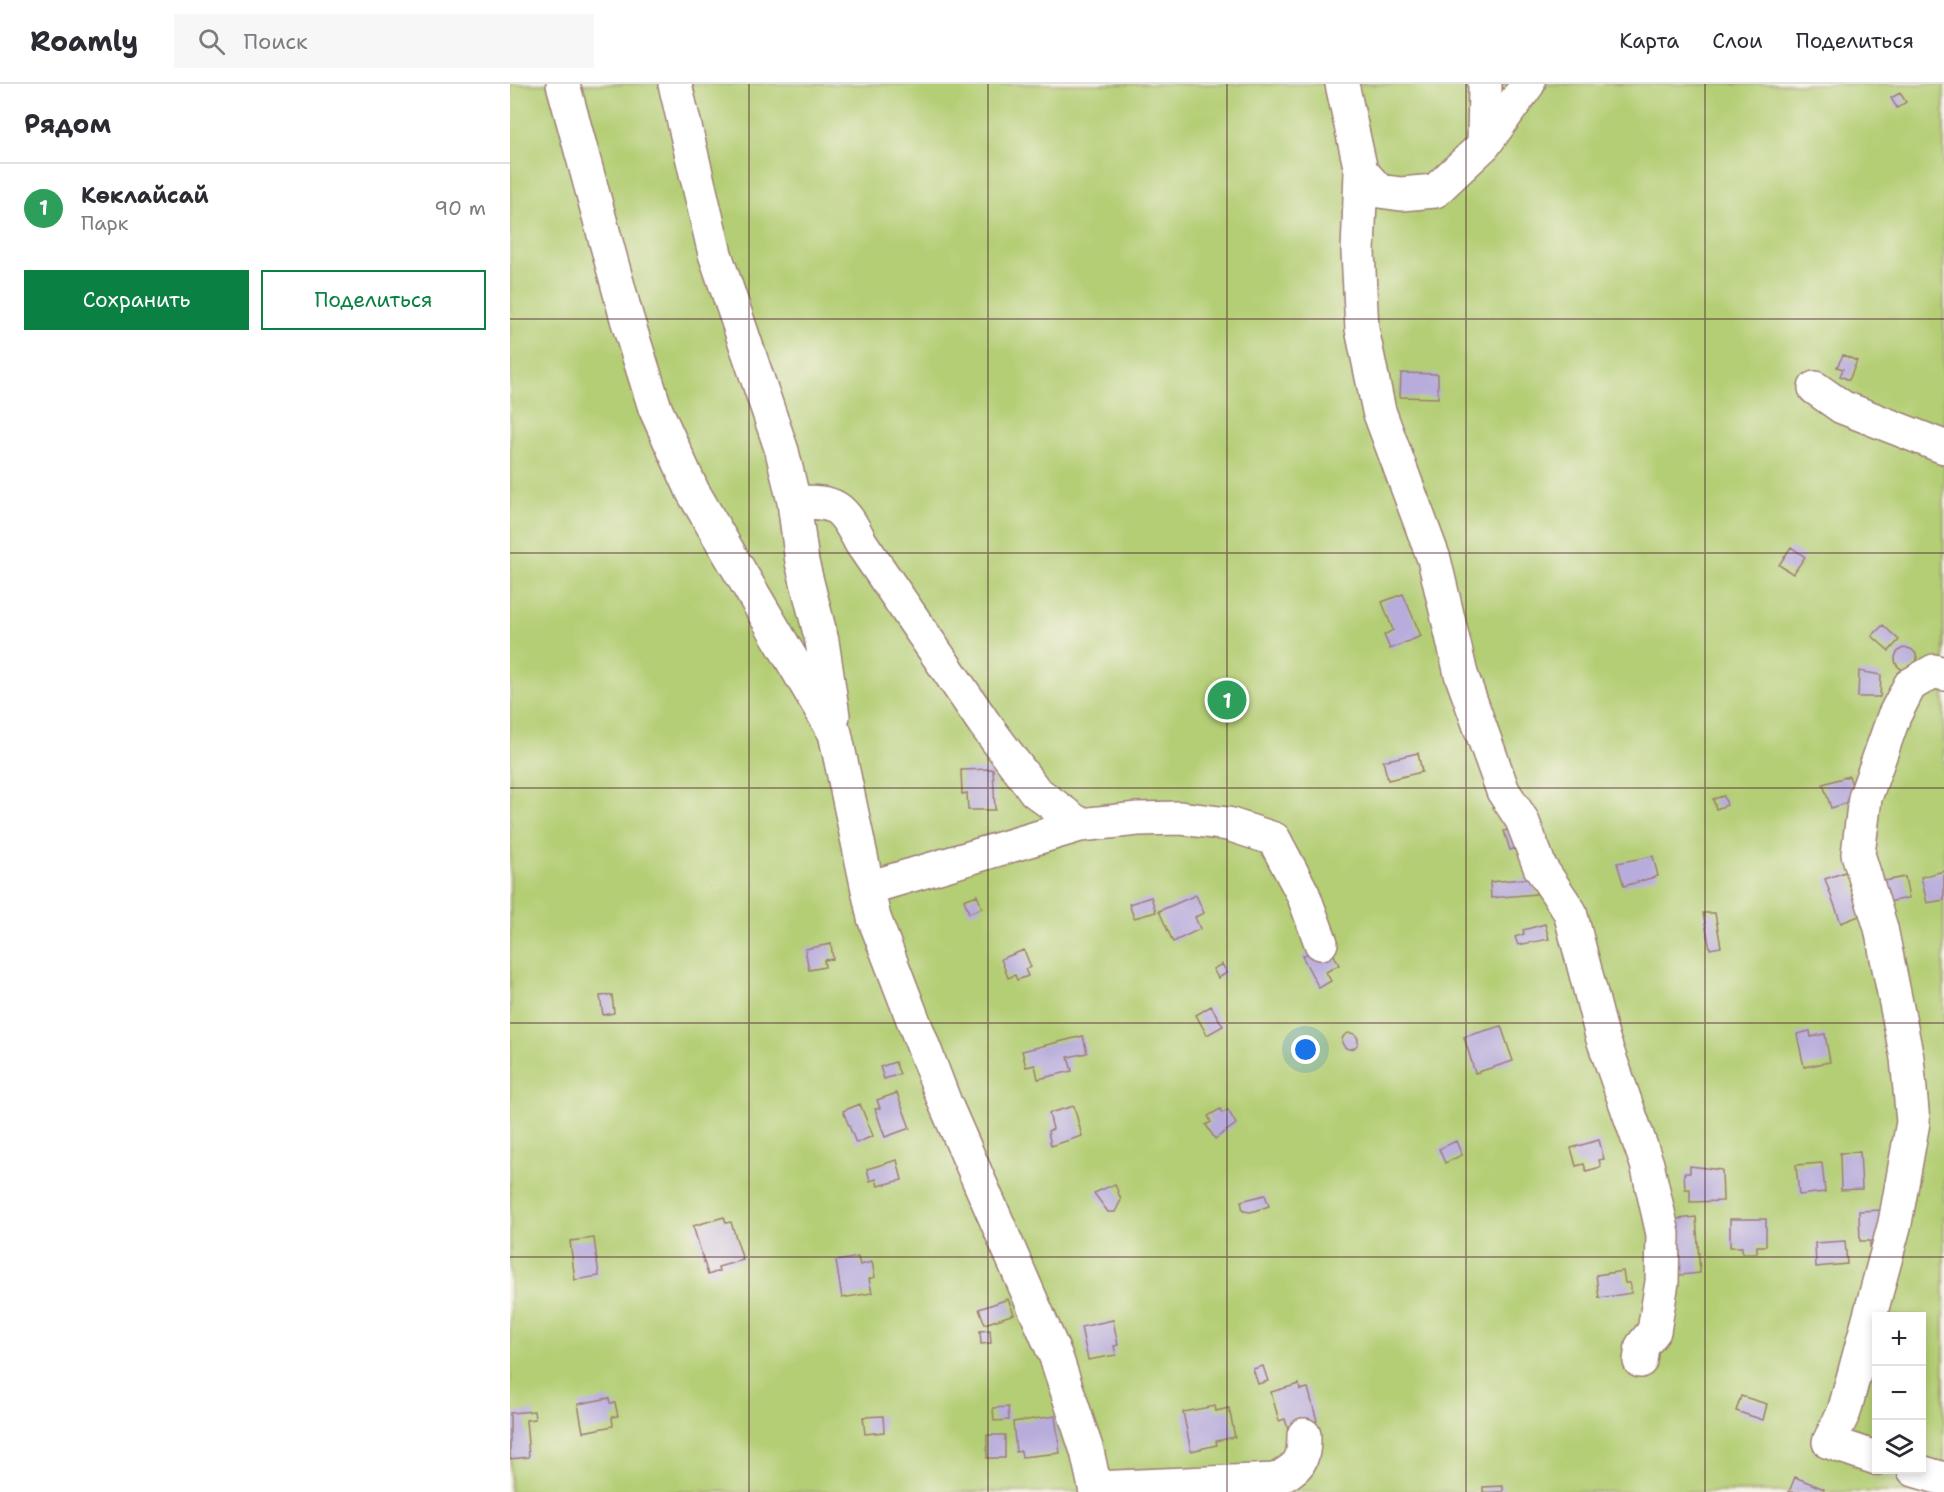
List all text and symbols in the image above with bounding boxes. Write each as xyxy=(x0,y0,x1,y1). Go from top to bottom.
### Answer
search box xyxy=(174,14,594,68)
text: Roamly xyxy=(30,22,138,60)
icon: search xyxy=(195,25,228,58)
text: Поиск xyxy=(243,27,308,56)
text: Карта xyxy=(1619,27,1679,55)
text: Слои xyxy=(1712,27,1763,55)
text: Поделиться xyxy=(1796,27,1914,55)
text: Рядом xyxy=(24,106,111,141)
text: Көклайсай xyxy=(81,181,209,210)
text: 1 xyxy=(39,195,48,221)
text: 90 m xyxy=(434,195,486,221)
text: Парк xyxy=(81,210,128,236)
button: Сохранить xyxy=(24,270,249,330)
button: Поделиться xyxy=(261,270,486,330)
pin: 1 xyxy=(1208,678,1246,722)
your location xyxy=(1291,1035,1320,1064)
map controls xyxy=(1872,1312,1926,1474)
button: + xyxy=(1872,1312,1926,1366)
button: − xyxy=(1872,1366,1926,1420)
button: layers xyxy=(1872,1420,1926,1474)

